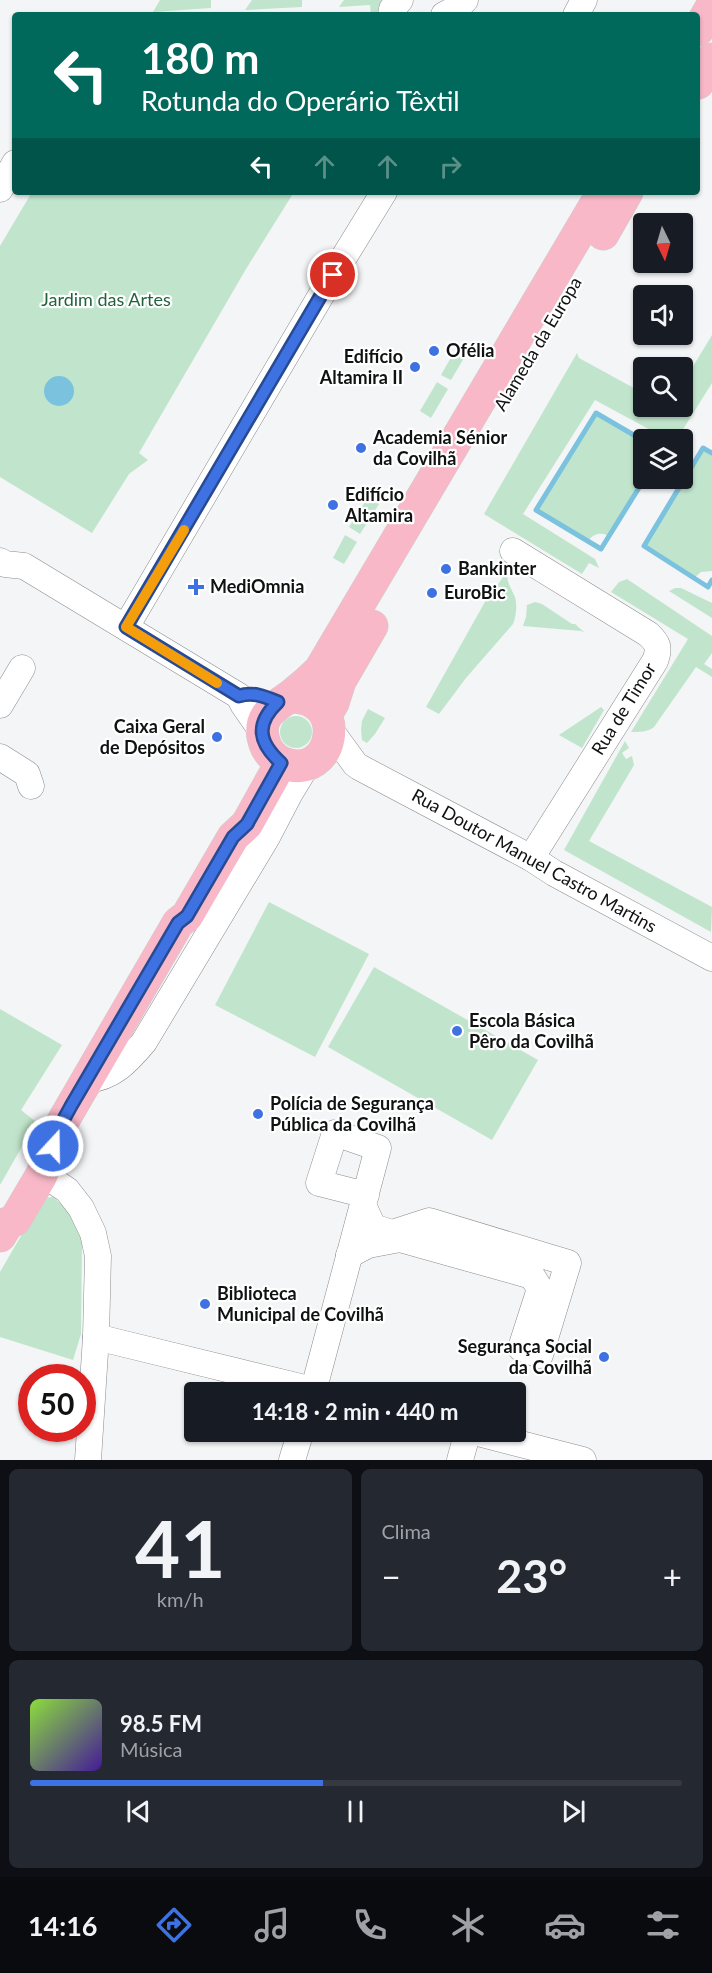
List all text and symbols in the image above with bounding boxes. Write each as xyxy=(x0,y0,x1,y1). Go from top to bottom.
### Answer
text: 180 m xyxy=(141,33,259,83)
icon: left xyxy=(42,36,120,114)
text: Rotunda do Operário Têxtil xyxy=(141,84,460,117)
icon: left xyxy=(245,150,278,183)
icon: ahead xyxy=(308,150,341,183)
icon: ahead xyxy=(371,150,404,183)
icon: right xyxy=(434,150,467,183)
north arrow xyxy=(633,213,693,273)
map controls xyxy=(633,213,693,489)
pin xyxy=(307,249,358,300)
icon: arrive xyxy=(316,258,349,291)
street label: Alameda da Europa xyxy=(488,273,586,414)
button: sound xyxy=(633,285,693,345)
park label: Jardim das Artes xyxy=(41,288,171,310)
place label: Ofélia xyxy=(446,339,494,361)
marker: Ofélia xyxy=(427,344,441,358)
place label: Edifício Altamira II xyxy=(319,345,403,388)
button: search xyxy=(633,357,693,417)
marker: Edifício Altamira II xyxy=(408,360,422,374)
place label: Academia Sénior da Covilhã xyxy=(372,426,508,469)
button: layers xyxy=(633,429,693,489)
marker: Academia Sénior da Covilhã xyxy=(354,441,368,455)
place label: Edifício Altamira xyxy=(344,483,413,526)
marker: Edifício Altamira xyxy=(326,498,340,512)
place label: Bankinter xyxy=(458,557,536,579)
marker: Bankinter xyxy=(439,562,453,576)
place label: MediOmnia xyxy=(210,575,304,597)
marker: MediOmnia xyxy=(187,578,205,596)
place label: EuroBic xyxy=(444,581,506,603)
marker: EuroBic xyxy=(425,586,439,600)
street label: Rua de Timor xyxy=(586,658,660,759)
place label: Caixa Geral de Depósitos xyxy=(100,715,205,758)
marker: Caixa Geral de Depósitos xyxy=(210,730,224,744)
street label: Rua Doutor Manuel Castro Martins xyxy=(408,783,661,937)
place label: Escola Básica Pêro da Covilhã xyxy=(469,1009,594,1052)
marker: Escola Básica Pêro da Covilhã xyxy=(450,1024,464,1038)
place label: Polícia de Segurança Pública da Covilhã xyxy=(270,1092,434,1135)
marker: Polícia de Segurança Pública da Covilhã xyxy=(251,1107,265,1121)
position arrow xyxy=(21,1114,85,1178)
place label: Biblioteca Municipal de Covilhã xyxy=(217,1282,384,1325)
marker: Biblioteca Municipal de Covilhã xyxy=(198,1297,212,1311)
place label: Segurança Social da Covilhã xyxy=(458,1335,592,1378)
marker: Segurança Social da Covilhã xyxy=(597,1350,611,1364)
speed limit sign: 50 xyxy=(18,1364,96,1442)
text: 14:18 · 2 min · 440 m xyxy=(252,1398,458,1425)
text: 41 xyxy=(135,1501,225,1595)
text: Clima xyxy=(382,1519,431,1543)
text: 23° xyxy=(496,1549,567,1603)
text: − xyxy=(382,1556,401,1596)
text: + xyxy=(663,1556,682,1596)
text: km/h xyxy=(157,1587,204,1611)
text: 98.5 FM xyxy=(120,1710,202,1737)
text: Música xyxy=(120,1737,183,1761)
icon: previous xyxy=(122,1795,155,1828)
icon: pause xyxy=(339,1795,372,1828)
icon: next xyxy=(557,1795,590,1828)
icon: directions xyxy=(153,1904,195,1946)
icon: music xyxy=(251,1904,293,1946)
icon: phone xyxy=(349,1904,391,1946)
icon: climate xyxy=(447,1904,489,1946)
icon: car xyxy=(544,1904,586,1946)
icon: filters xyxy=(642,1904,684,1946)
text: 14:16 xyxy=(28,1909,97,1942)

